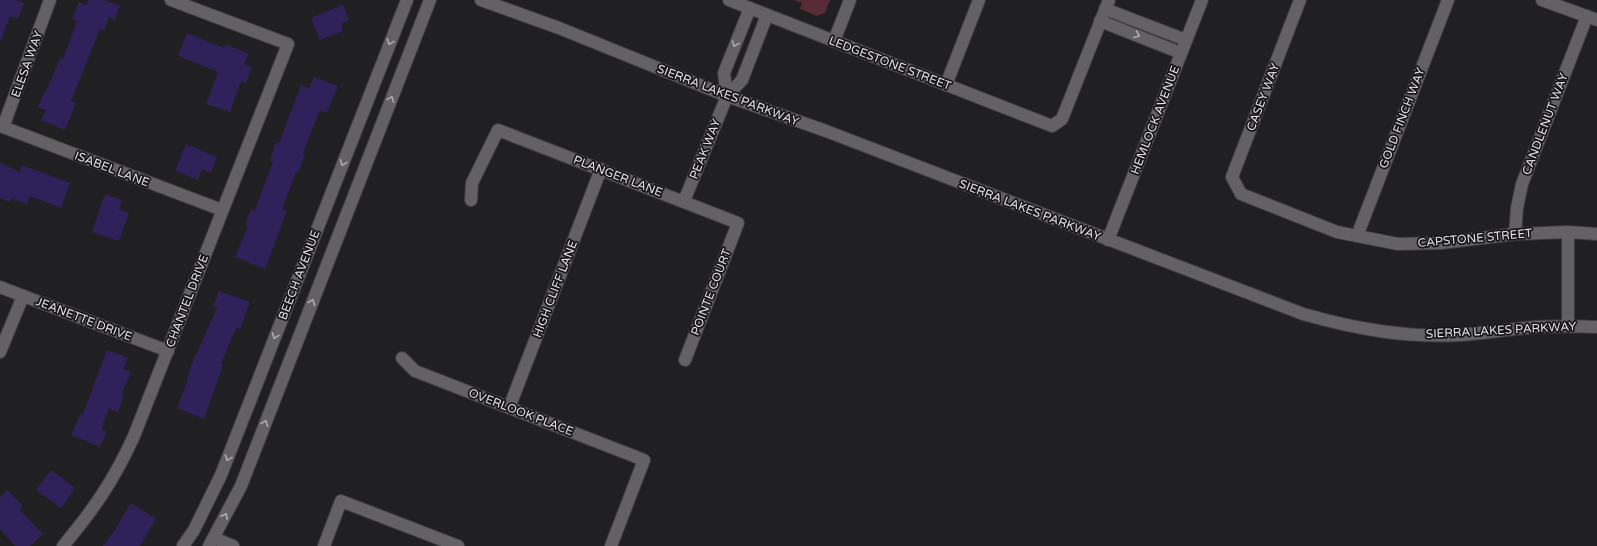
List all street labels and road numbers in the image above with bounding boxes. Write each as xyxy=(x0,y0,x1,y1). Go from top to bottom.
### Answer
street label: ELESA WAY xyxy=(8,29,46,99)
street label: LEDGESTONE STREET xyxy=(827,33,954,93)
street label: SIERRA LAKES PARKWAY xyxy=(655,61,801,129)
street label: CASEY WAY xyxy=(1244,61,1282,133)
street label: HEMLOCK AVENUE xyxy=(1128,63,1182,176)
street label: GOLD FINCH WAY xyxy=(1376,65,1428,170)
street label: CANDLENUT WAY xyxy=(1519,71,1571,177)
street label: PEAK WAY xyxy=(687,116,724,181)
street label: ISABEL LANE xyxy=(73,148,152,190)
street label: PLANGER LANE xyxy=(571,153,665,200)
street label: SIERRA LAKES PARKWAY xyxy=(957,176,1103,244)
street label: CAPSTONE STREET xyxy=(1417,226,1534,250)
street label: BEECH AVENUE xyxy=(275,228,323,322)
street label: HIGH CLIFF LANE xyxy=(530,238,580,340)
street label: POINTE COURT xyxy=(688,246,734,337)
street label: CHANTEL DRIVE xyxy=(163,252,211,349)
street label: JEANETTE DRIVE xyxy=(34,294,134,344)
street label: SIERRA LAKES PARKWAY xyxy=(1425,319,1577,341)
street label: OVERLOOK PLACE xyxy=(467,386,576,439)

